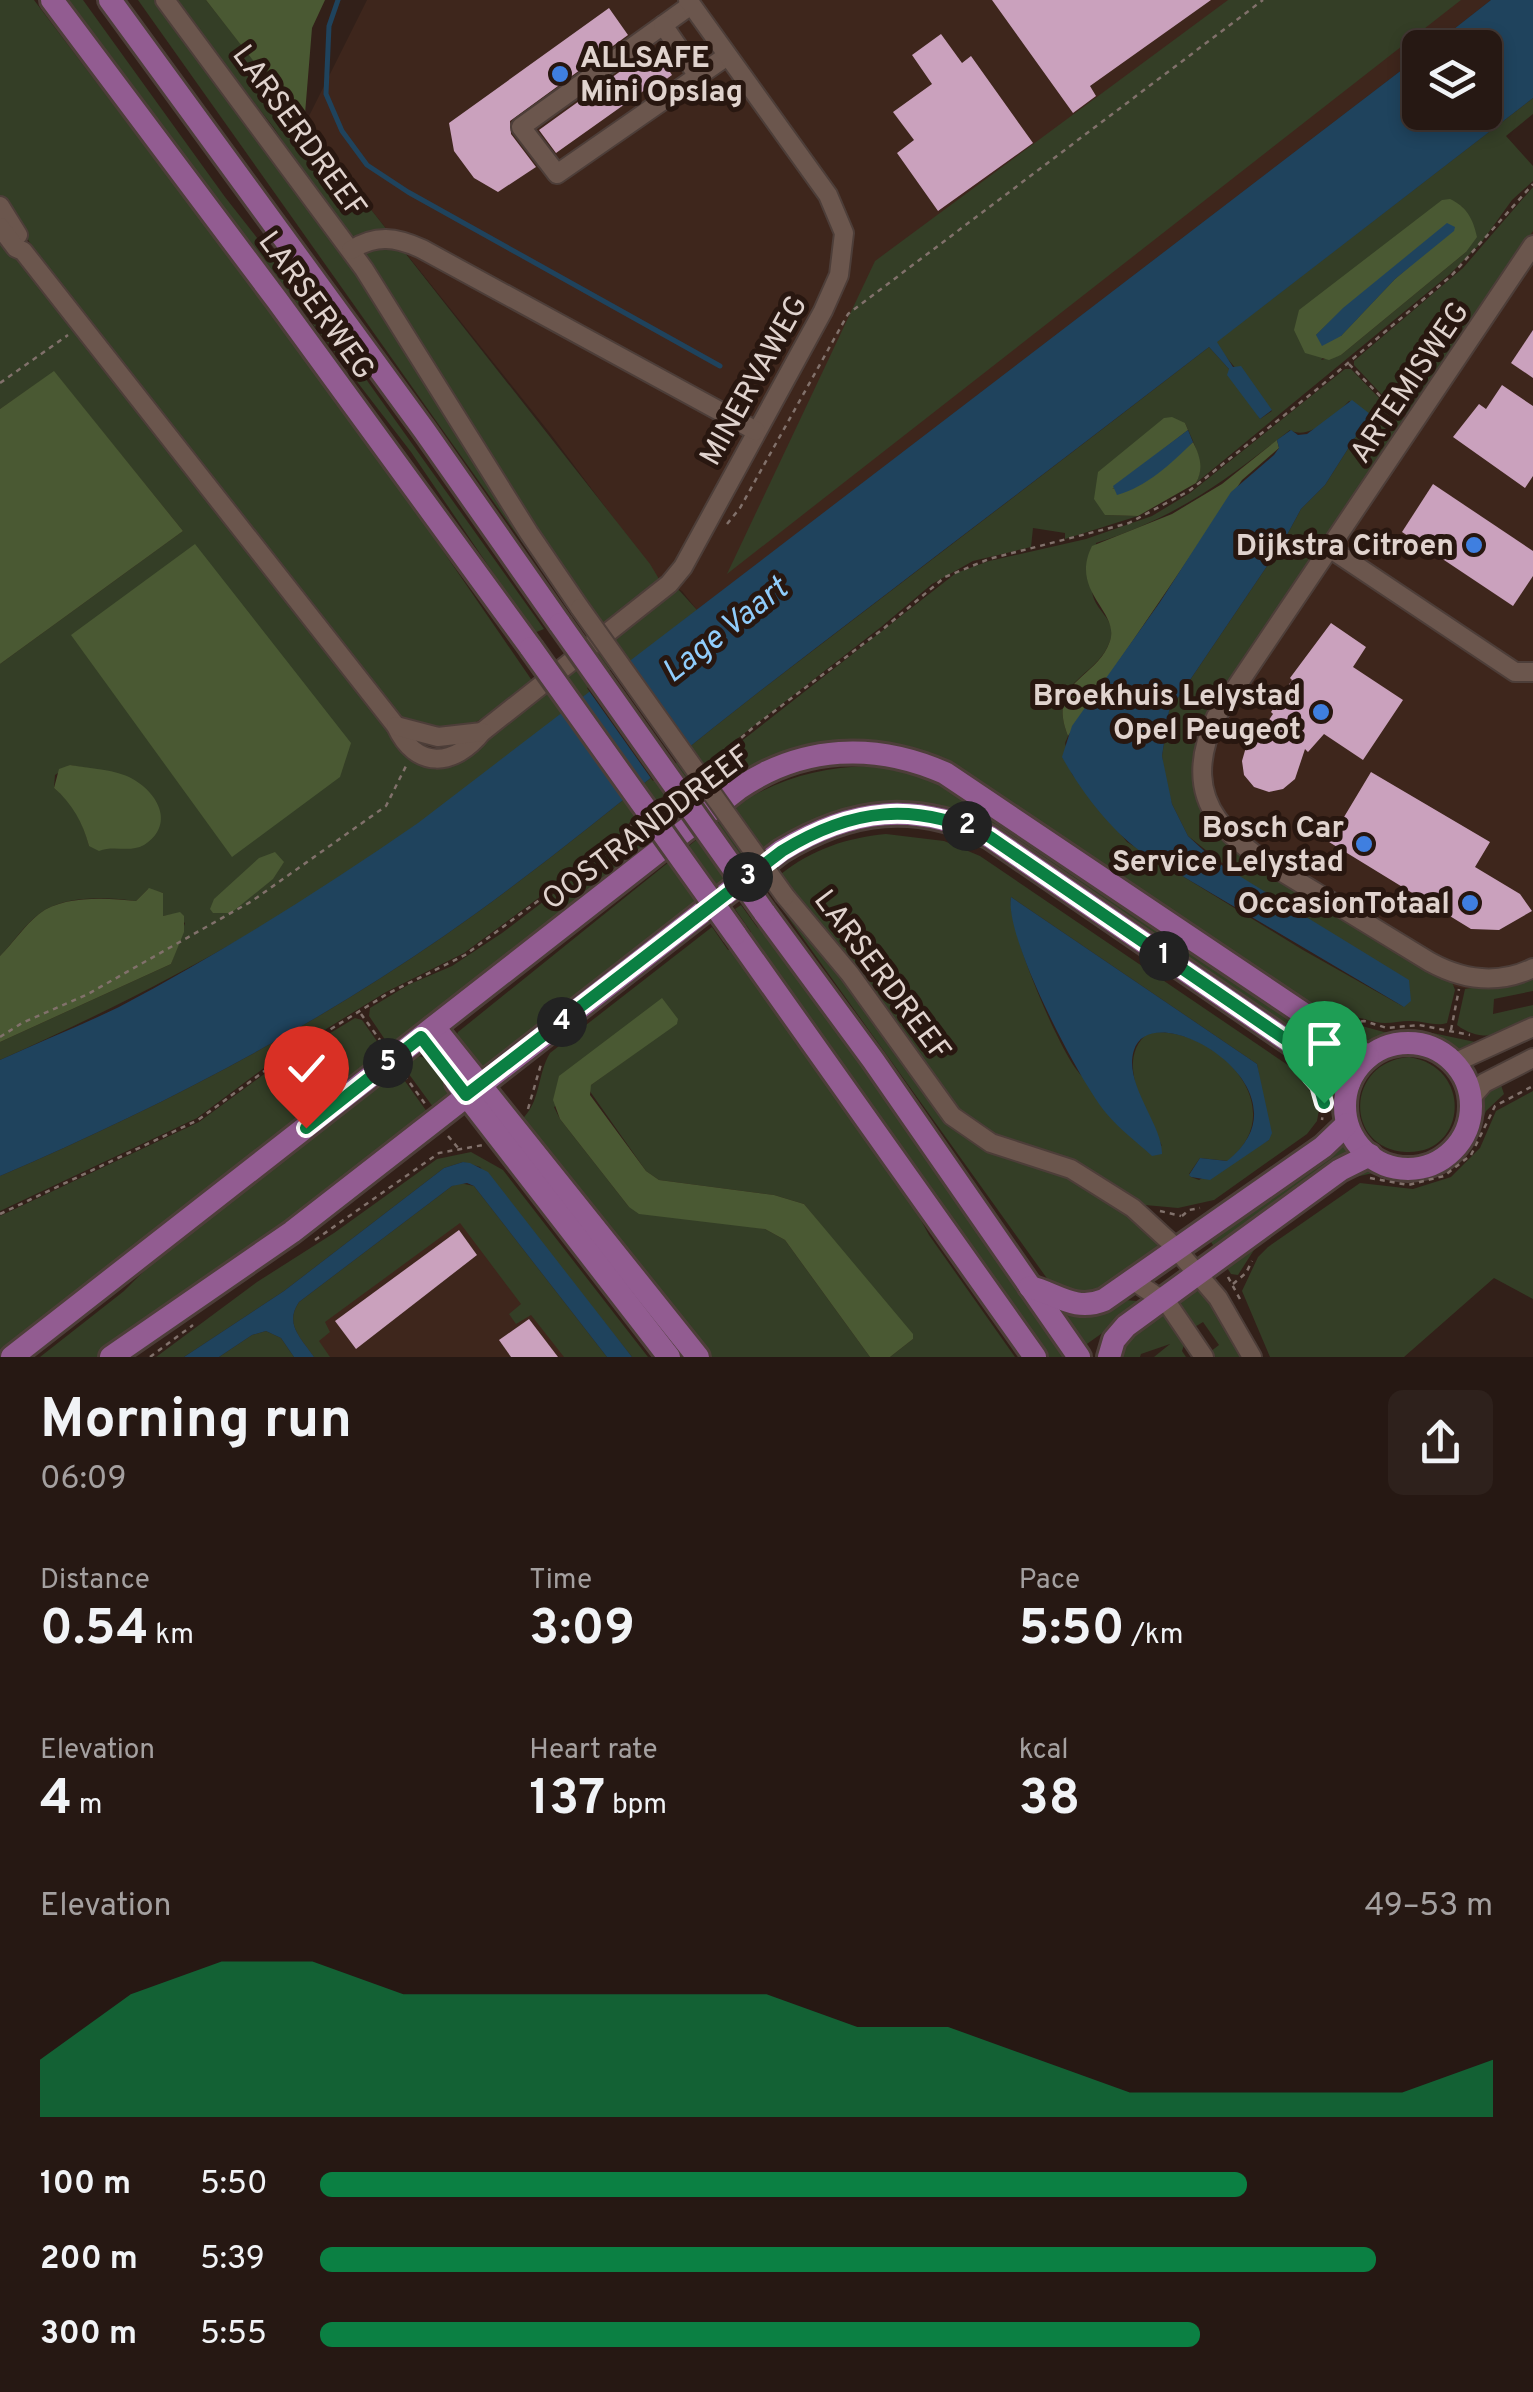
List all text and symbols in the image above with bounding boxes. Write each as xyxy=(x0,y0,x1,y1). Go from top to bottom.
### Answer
map controls xyxy=(1402,30,1502,130)
button: layers xyxy=(1402,30,1502,130)
street label: LARSERDREEF xyxy=(223,39,373,226)
place label: ALLSAFE Mini Opslag xyxy=(580,41,743,112)
marker: ALLSAFE Mini Opslag xyxy=(549,63,571,85)
street label: LARSERWEG xyxy=(249,225,381,388)
street label: MINERVAWEG xyxy=(693,290,817,473)
street label: ARTEMISWEG xyxy=(1344,296,1479,471)
place label: Dijkstra Citroen xyxy=(1236,529,1454,566)
marker: Dijkstra Citroen xyxy=(1463,534,1485,556)
water label: Lage Vaart xyxy=(655,569,798,693)
place label: Broekhuis Lelystad Opel Peugeot xyxy=(1033,679,1301,750)
marker: Broekhuis Lelystad Opel Peugeot xyxy=(1310,701,1332,723)
street label: OOSTRANDDREEF xyxy=(536,738,759,920)
pin: 2 xyxy=(942,801,992,851)
text: 2 xyxy=(958,808,976,844)
place label: Bosch Car Service Lelystad xyxy=(1112,811,1344,882)
marker: Bosch Car Service Lelystad xyxy=(1353,833,1375,855)
pin: 3 xyxy=(723,852,773,902)
text: 3 xyxy=(740,859,756,895)
street label: LARSERDREEF xyxy=(805,884,957,1069)
place label: OccasionTotaal xyxy=(1238,887,1450,924)
marker: OccasionTotaal xyxy=(1459,892,1481,914)
pin: 1 xyxy=(1139,931,1189,981)
text: 1 xyxy=(1158,938,1170,974)
pin: 4 xyxy=(537,997,587,1047)
pin xyxy=(1282,1001,1367,1104)
text: 4 xyxy=(553,1004,571,1040)
icon: arrive xyxy=(1297,1016,1352,1071)
pin xyxy=(264,1026,349,1129)
pin: 5 xyxy=(363,1038,413,1088)
icon: check xyxy=(279,1041,334,1096)
text: 5 xyxy=(379,1045,397,1081)
text: Morning run xyxy=(40,1387,352,1457)
button: share xyxy=(1388,1390,1493,1495)
text: 06:09 xyxy=(40,1460,127,1500)
text: Distance xyxy=(40,1563,150,1599)
text: Time xyxy=(529,1563,592,1599)
text: Pace xyxy=(1019,1563,1080,1599)
text: 0.54 xyxy=(40,1599,149,1662)
text: 3:09 xyxy=(529,1599,635,1662)
text: 5:50 xyxy=(1019,1599,1125,1662)
text: km xyxy=(149,1618,194,1654)
text: /km xyxy=(1125,1618,1184,1654)
text: Elevation xyxy=(40,1733,155,1769)
text: Heart rate xyxy=(529,1733,657,1769)
text: kcal xyxy=(1019,1733,1068,1769)
text: 4 xyxy=(40,1769,72,1832)
text: 137 xyxy=(529,1769,605,1832)
text: 38 xyxy=(1019,1769,1080,1832)
text: m xyxy=(72,1788,102,1824)
text: bpm xyxy=(605,1788,667,1824)
text: Elevation xyxy=(40,1887,172,1927)
text: 49–53 m xyxy=(1364,1887,1493,1927)
text: 100 m xyxy=(40,2165,131,2205)
text: 5:50 xyxy=(200,2165,267,2205)
text: 200 m xyxy=(40,2240,138,2280)
text: 5:39 xyxy=(200,2240,265,2280)
text: 300 m xyxy=(40,2315,137,2355)
text: 5:55 xyxy=(200,2315,267,2355)

